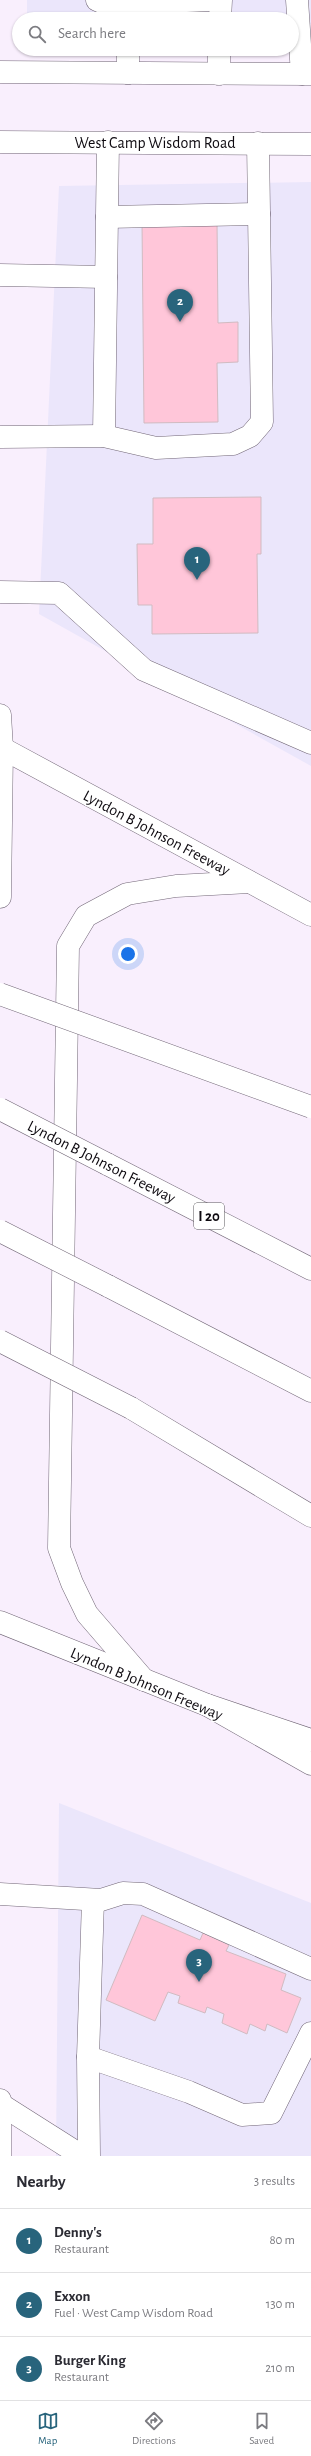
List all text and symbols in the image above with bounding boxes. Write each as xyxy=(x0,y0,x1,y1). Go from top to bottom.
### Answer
search box xyxy=(12,12,299,56)
icon: search xyxy=(26,23,48,45)
text: Search here xyxy=(58,26,126,41)
street label: West Camp Wisdom Road xyxy=(74,135,236,151)
pin: 2 xyxy=(167,289,193,322)
pin: 1 xyxy=(184,547,210,580)
street label: Lyndon B Johnson Freeway xyxy=(80,787,233,879)
your location xyxy=(118,944,138,964)
street label: Lyndon B Johnson Freeway xyxy=(25,1118,178,1207)
road number: I 20 xyxy=(194,1203,224,1229)
street label: Lyndon B Johnson Freeway xyxy=(68,1645,225,1724)
pin: 3 xyxy=(186,1949,212,1982)
text: Nearby xyxy=(16,2173,66,2190)
text: 3 results xyxy=(254,2175,295,2188)
text: Denny's xyxy=(54,2225,102,2240)
text: 1 xyxy=(27,2234,31,2247)
text: 80 m xyxy=(269,2234,295,2247)
text: Restaurant xyxy=(54,2243,109,2256)
text: Exxon xyxy=(54,2289,90,2304)
text: 2 xyxy=(26,2298,32,2311)
text: 130 m xyxy=(266,2298,295,2311)
text: Fuel · West Camp Wisdom Road xyxy=(54,2307,213,2320)
text: Burger King xyxy=(54,2353,126,2368)
text: 3 xyxy=(26,2362,32,2375)
text: 210 m xyxy=(265,2362,295,2375)
text: Restaurant xyxy=(54,2371,109,2384)
tab: Map xyxy=(37,2410,59,2447)
tab: Directions xyxy=(132,2410,176,2447)
tab: Saved xyxy=(249,2410,274,2447)

